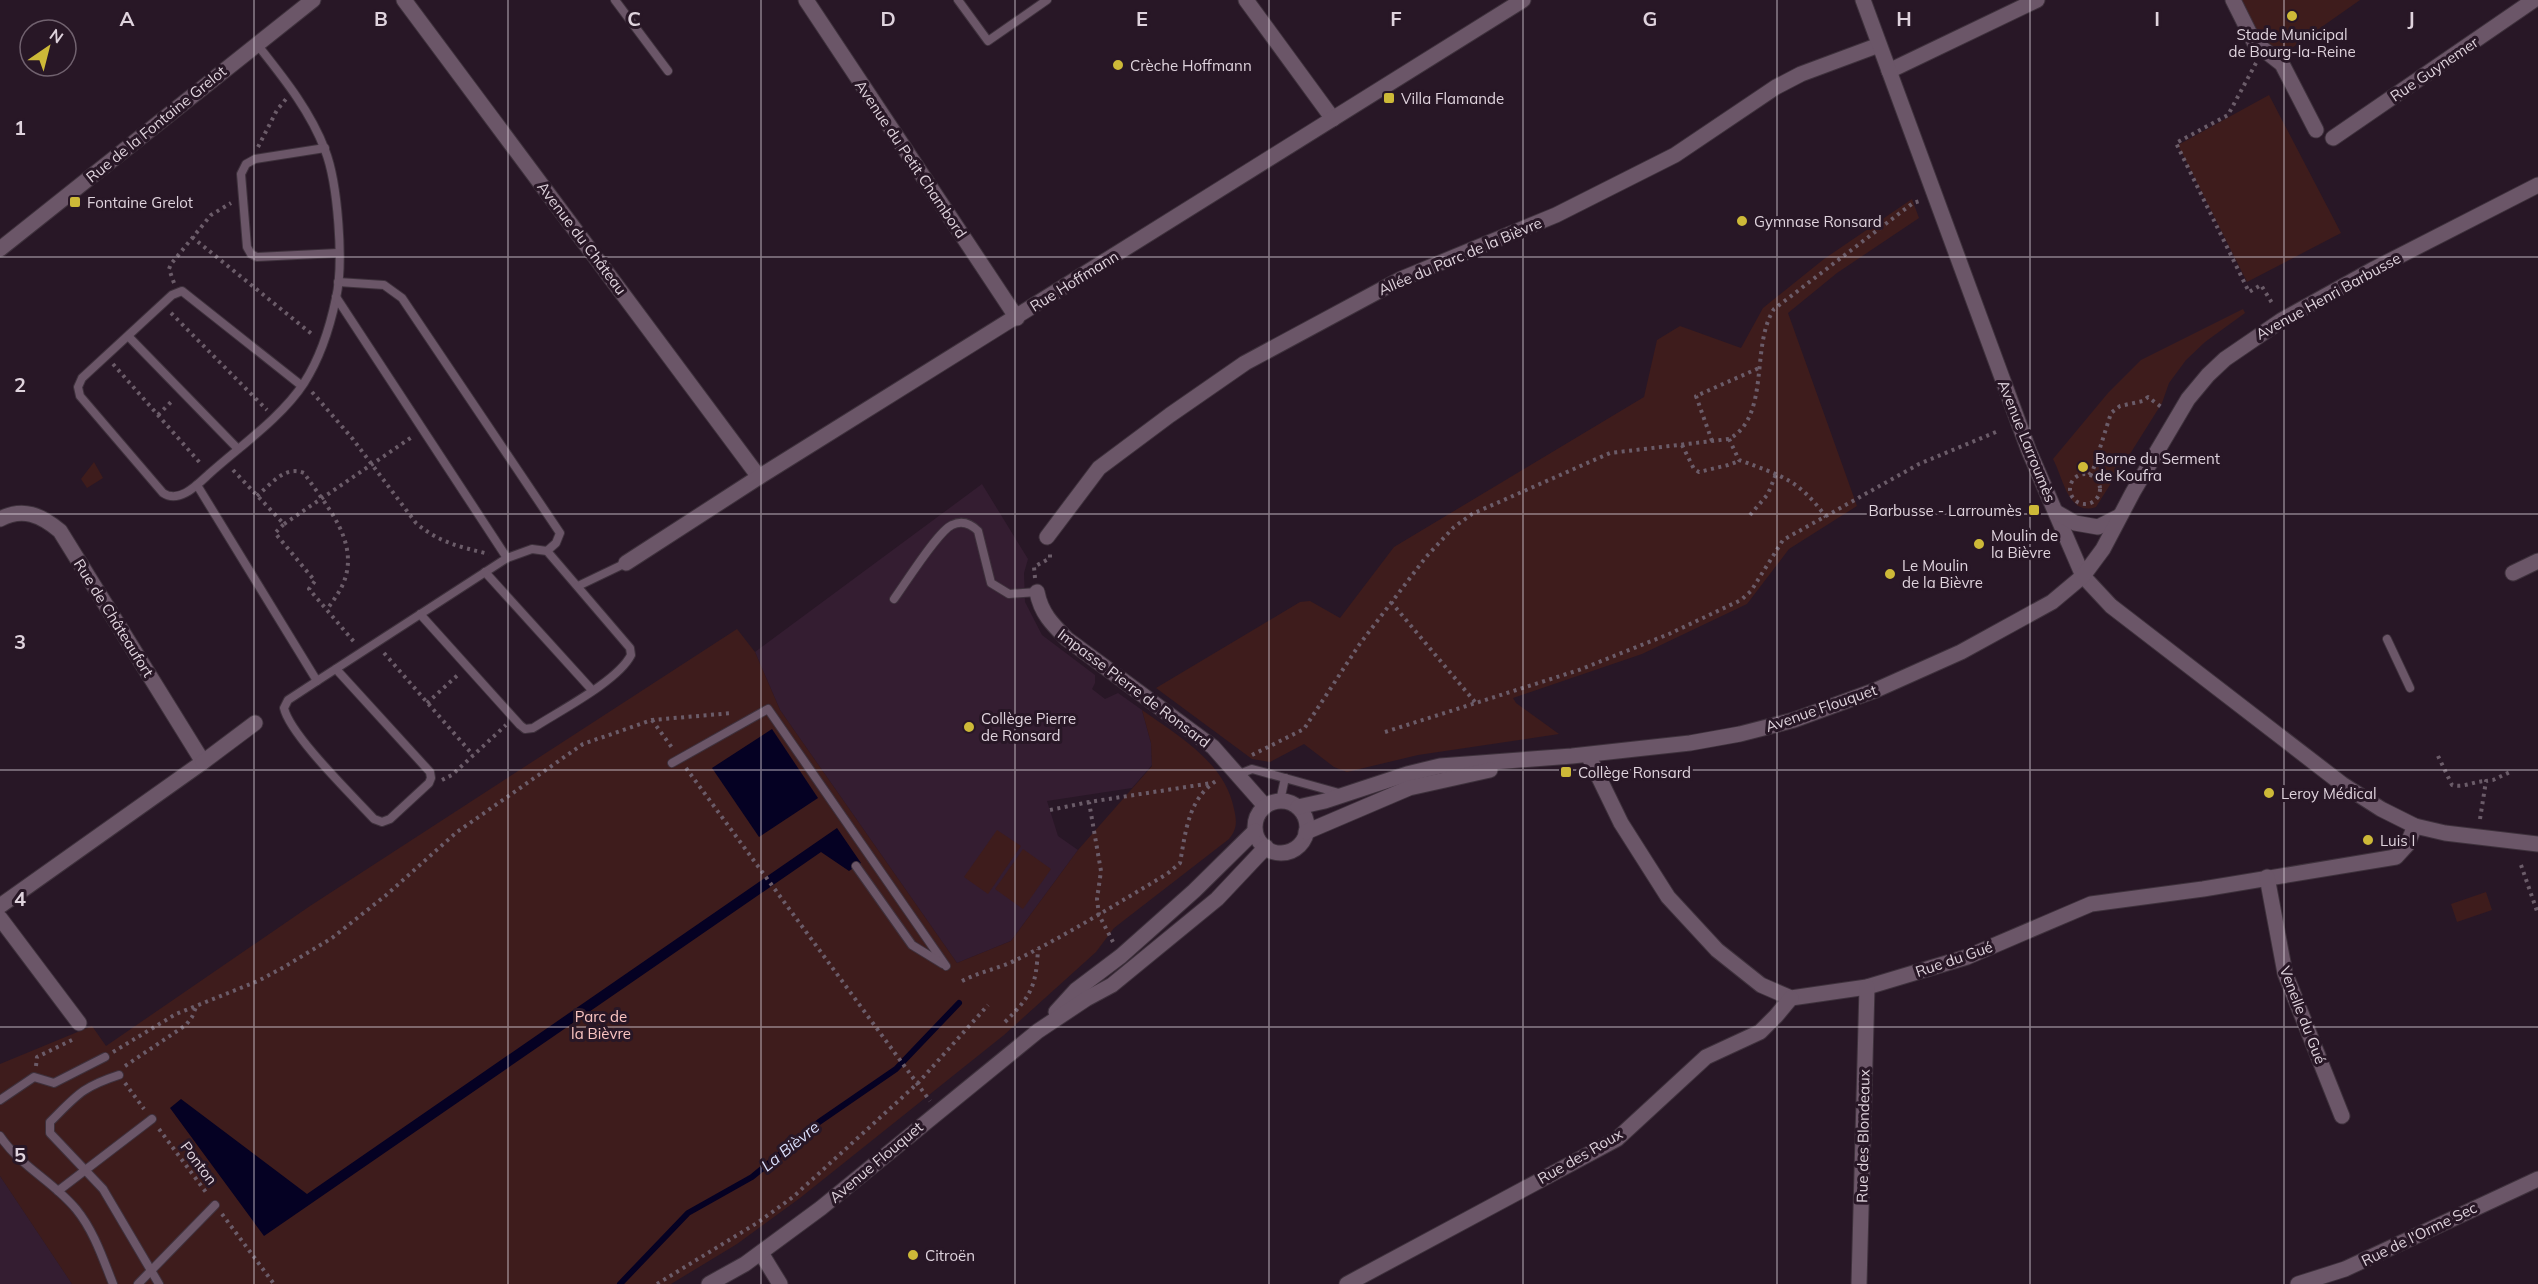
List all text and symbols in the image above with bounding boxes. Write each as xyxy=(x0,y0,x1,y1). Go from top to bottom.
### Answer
text: A xyxy=(120,6,135,31)
text: B xyxy=(374,6,388,31)
text: C xyxy=(627,6,641,31)
text: D xyxy=(880,6,896,31)
text: E xyxy=(1136,6,1148,31)
text: F xyxy=(1390,6,1402,31)
text: G xyxy=(1643,6,1657,31)
text: H xyxy=(1896,6,1912,31)
text: I xyxy=(2154,6,2160,31)
text: J xyxy=(2407,6,2415,31)
marker: Stade Municipal de Bourg-la-Reine xyxy=(2285,9,2299,23)
north arrow xyxy=(18,18,78,78)
text: N xyxy=(46,24,67,47)
place label: Stade Municipal de Bourg-la-Reine xyxy=(2228,25,2356,61)
street label: Rue Guynemer xyxy=(2386,32,2482,106)
place label: Crèche Hoffmann xyxy=(1130,56,1252,75)
marker: Crèche Hoffmann xyxy=(1111,58,1125,72)
street label: Rue de la Fontaine Grelot xyxy=(82,62,230,186)
street label: Avenue du Petit Chambord xyxy=(851,76,971,242)
place label: Villa Flamande xyxy=(1401,89,1504,108)
marker: Villa Flamande xyxy=(1382,91,1396,105)
text: 1 xyxy=(14,115,26,140)
street label: Avenue du Château xyxy=(533,178,631,298)
place label: Fontaine Grelot xyxy=(87,193,193,212)
marker: Fontaine Grelot xyxy=(68,195,82,209)
place label: Gymnase Ronsard xyxy=(1754,212,1882,231)
street label: Allée du Parc de la Bièvre xyxy=(1375,213,1545,299)
marker: Gymnase Ronsard xyxy=(1735,214,1749,228)
street label: Rue Hoffmann xyxy=(1026,246,1122,316)
street label: Avenue Henri Barbusse xyxy=(2252,248,2404,344)
text: 2 xyxy=(14,372,26,397)
street label: Avenue Larroumès xyxy=(1994,377,2060,505)
place label: Borne du Serment de Koufra xyxy=(2095,449,2220,485)
marker: Borne du Serment de Koufra xyxy=(2076,460,2090,474)
place label: Barbusse - Larroumès xyxy=(1868,501,2022,520)
marker: Barbusse - Larroumès xyxy=(2027,503,2041,517)
place label: Moulin de la Bièvre xyxy=(1991,526,2058,562)
marker: Moulin de la Bièvre xyxy=(1972,537,1986,551)
street label: Rue de Châteaufort xyxy=(70,555,158,681)
place label: Le Moulin de la Bièvre xyxy=(1902,556,1983,592)
marker: Le Moulin de la Bièvre xyxy=(1883,567,1897,581)
street label: Impasse Pierre de Ronsard xyxy=(1054,625,1214,751)
text: 3 xyxy=(14,629,26,654)
street label: Avenue Flouquet xyxy=(1763,680,1879,736)
place label: Collège Pierre de Ronsard xyxy=(981,709,1076,745)
marker: Collège Pierre de Ronsard xyxy=(962,720,976,734)
place label: Collège Ronsard xyxy=(1578,763,1691,782)
marker: Collège Ronsard xyxy=(1559,765,1573,779)
place label: Leroy Médical xyxy=(2281,784,2376,803)
marker: Leroy Médical xyxy=(2262,786,2276,800)
place label: Luis I xyxy=(2380,831,2416,850)
marker: Luis I xyxy=(2361,833,2375,847)
text: 4 xyxy=(14,886,26,911)
street label: Rue du Gué xyxy=(1913,937,1995,981)
street label: Venelle du Gué xyxy=(2276,963,2330,1067)
park label: Parc de la Bièvre xyxy=(571,1007,631,1043)
street label: Rue des Blondeaux xyxy=(1852,1069,1874,1203)
water label: La Bièvre xyxy=(757,1116,823,1175)
street label: Avenue Flouquet xyxy=(825,1117,927,1207)
street label: Rue des Roux xyxy=(1534,1124,1626,1188)
street label: Ponton xyxy=(177,1138,221,1188)
text: 5 xyxy=(14,1142,26,1167)
street label: Rue de l'Orme Sec xyxy=(2358,1198,2480,1270)
place label: Citroën xyxy=(925,1246,975,1265)
marker: Citroën xyxy=(906,1248,920,1262)

